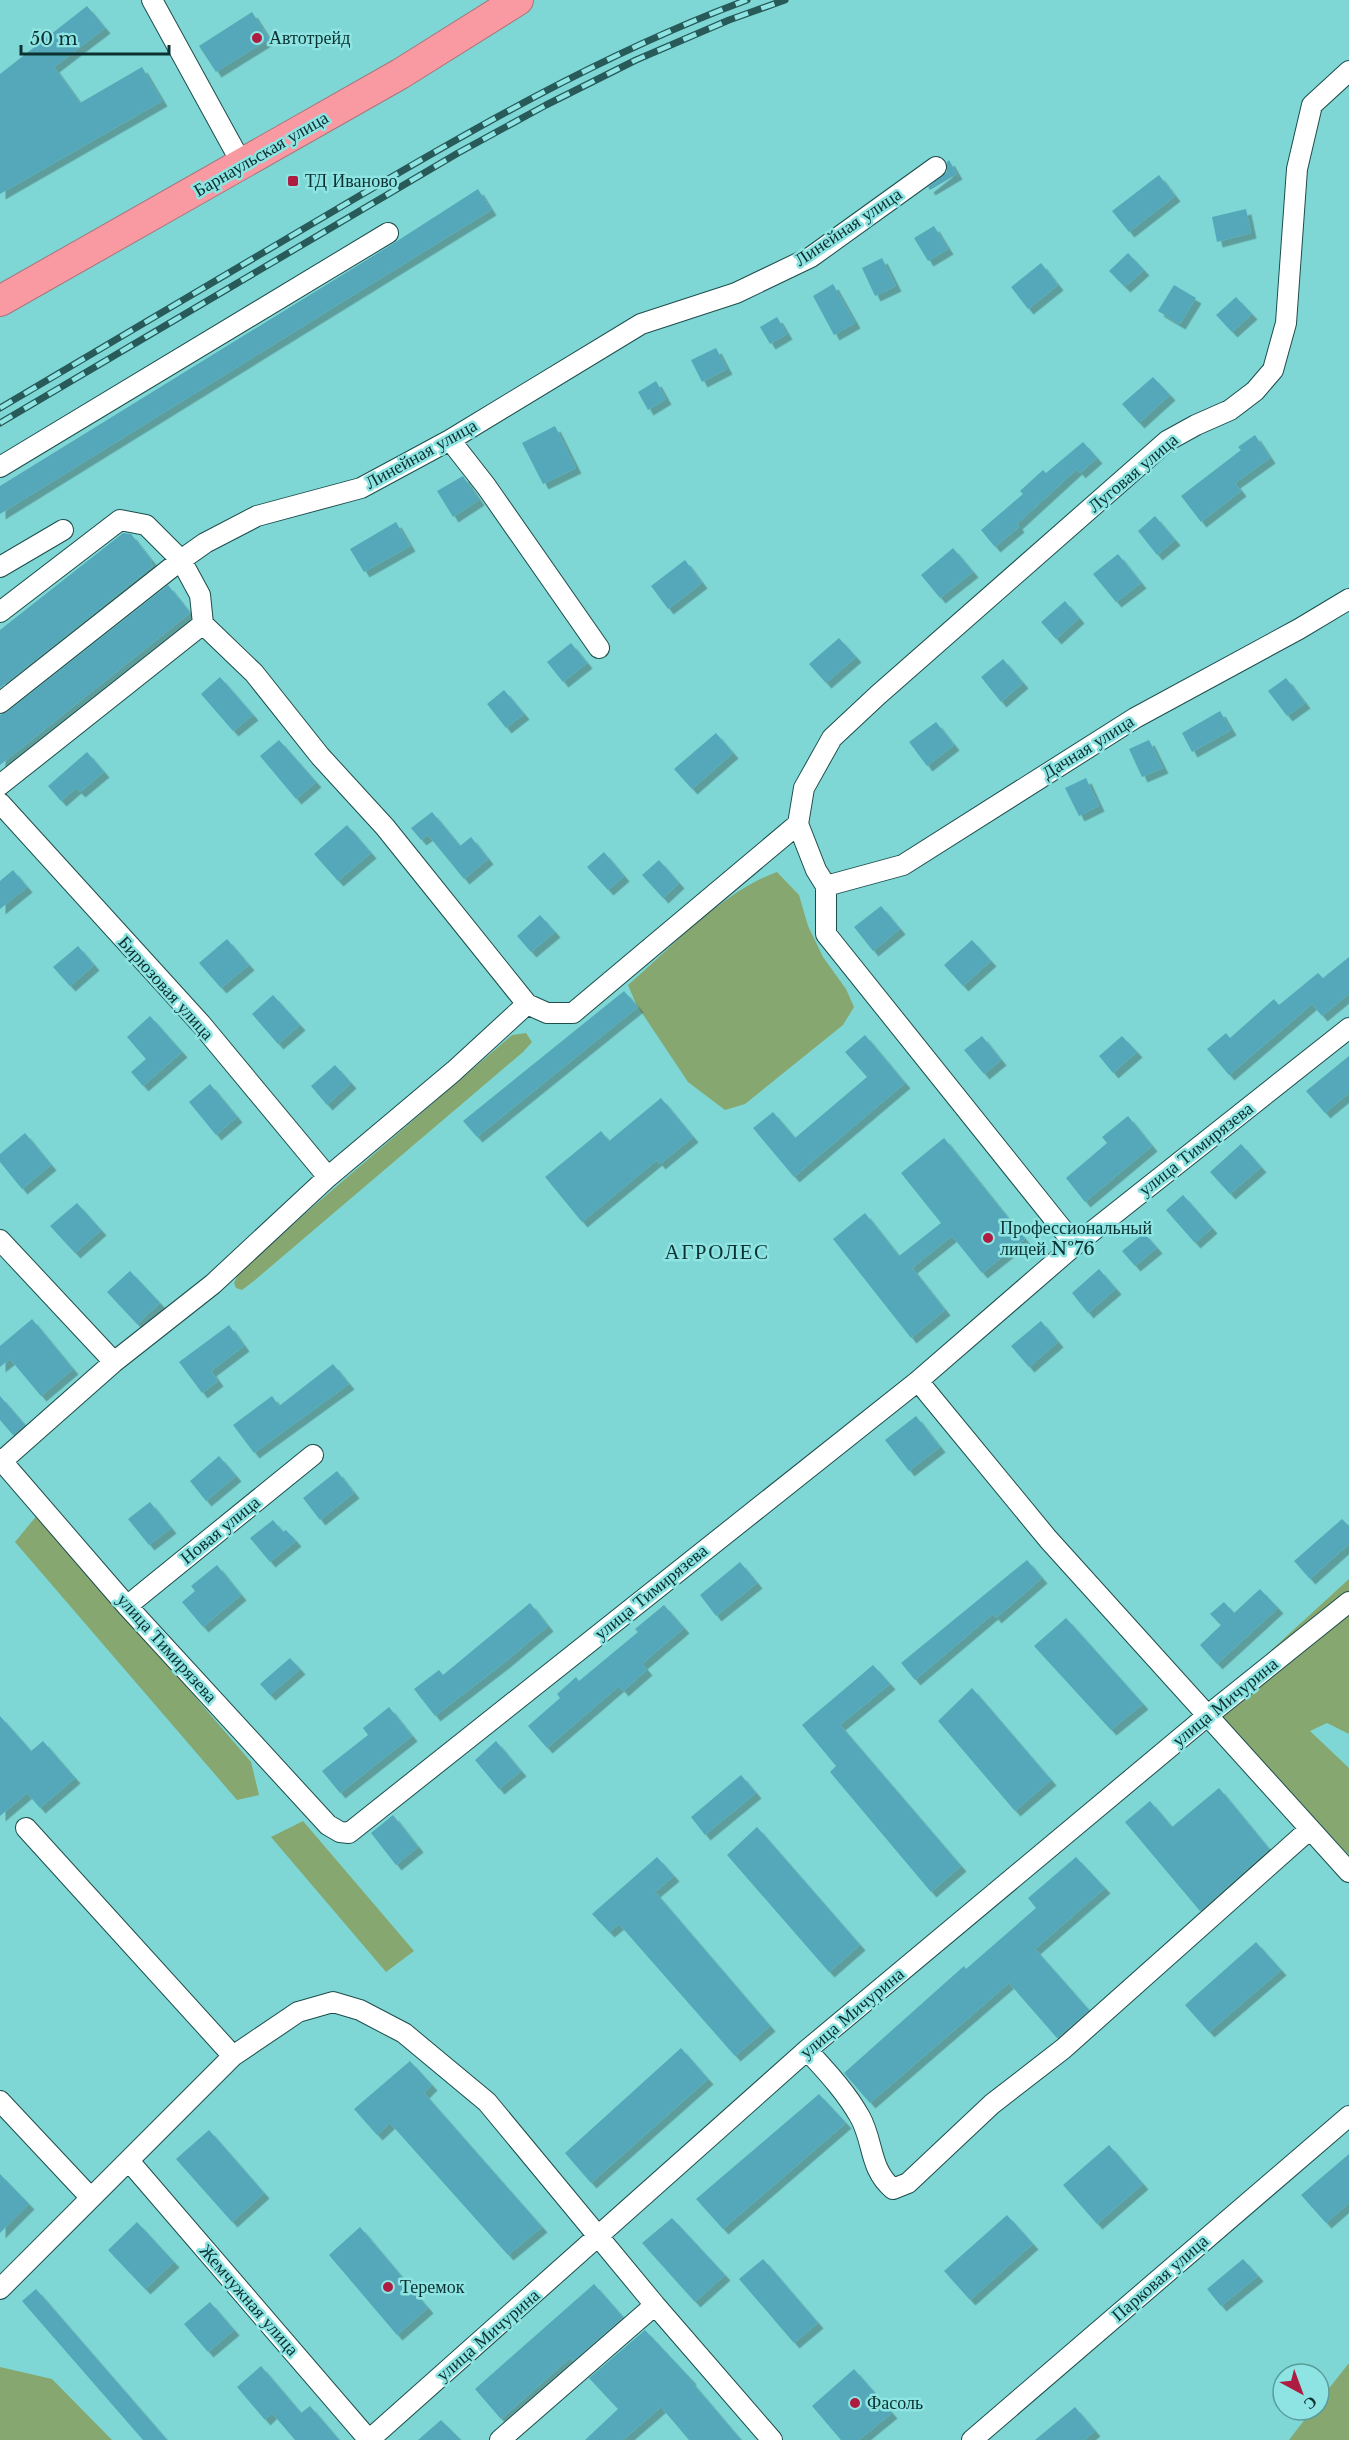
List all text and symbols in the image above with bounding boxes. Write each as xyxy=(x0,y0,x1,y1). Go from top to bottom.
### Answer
scale bar xyxy=(21,18,170,56)
place label: Автотрейд xyxy=(269,27,350,49)
text: 50 m xyxy=(30,28,78,50)
marker: Автотрейд xyxy=(250,31,264,45)
street label: Барнаульская улица xyxy=(190,107,332,201)
place label: ТД Иваново xyxy=(305,170,398,192)
marker: ТД Иваново xyxy=(286,174,300,188)
street label: Линейная улица xyxy=(790,183,906,271)
street label: Линейная улица xyxy=(361,414,481,494)
street label: Луговая улица xyxy=(1083,429,1183,517)
street label: Дачная улица xyxy=(1038,710,1138,784)
street label: Бирюзовая улица xyxy=(113,931,219,1045)
street label: улица Тимирязева xyxy=(1134,1097,1258,1201)
place label: Профессиональный лицей №76 xyxy=(1000,1217,1152,1260)
marker: Профессиональный лицей №76 xyxy=(981,1231,995,1245)
district label: АГРОЛЕС xyxy=(665,1239,769,1265)
street label: Новая улица xyxy=(176,1491,264,1569)
street label: улица Тимирязева xyxy=(590,1540,712,1644)
street label: улица Тимирязева xyxy=(112,1589,222,1707)
street label: улица Мичурина xyxy=(1168,1653,1282,1751)
street label: улица Мичурина xyxy=(795,1963,909,2063)
street label: Парковая улица xyxy=(1107,2230,1213,2326)
street label: Жемчужная улица xyxy=(195,2240,303,2360)
place label: Теремок xyxy=(400,2276,465,2298)
marker: Теремок xyxy=(381,2280,395,2294)
street label: улица Мичурина xyxy=(432,2284,544,2386)
north arrow xyxy=(1271,2362,1331,2422)
place label: Фасоль xyxy=(867,2392,923,2414)
text: С xyxy=(1300,2392,1322,2415)
marker: Фасоль xyxy=(848,2396,862,2410)

